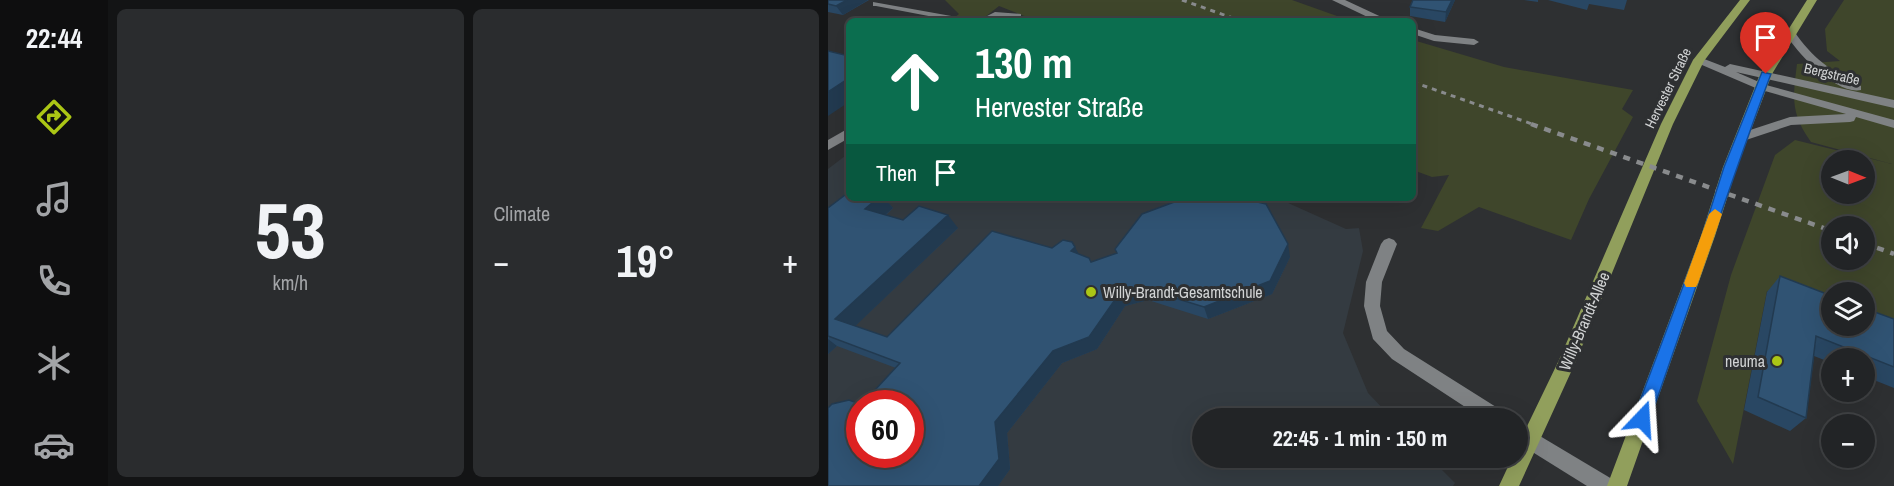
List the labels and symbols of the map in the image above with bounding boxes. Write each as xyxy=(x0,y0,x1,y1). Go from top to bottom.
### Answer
pin xyxy=(1740,12,1791,74)
street label: Hervester Straße xyxy=(1641,45,1695,131)
street label: Bergstraße xyxy=(1802,59,1862,89)
north arrow xyxy=(1821,150,1875,204)
street label: Willy-Brandt-Allee xyxy=(1553,268,1615,374)
place label: Willy-Brandt-Gesamtschule xyxy=(1103,281,1263,303)
marker: Willy-Brandt-Gesamtschule xyxy=(1084,285,1098,299)
place label: neuma xyxy=(1725,350,1766,372)
marker: neuma xyxy=(1770,354,1784,368)
position arrow xyxy=(1610,387,1674,451)
speed limit sign: 60 xyxy=(846,390,924,468)

